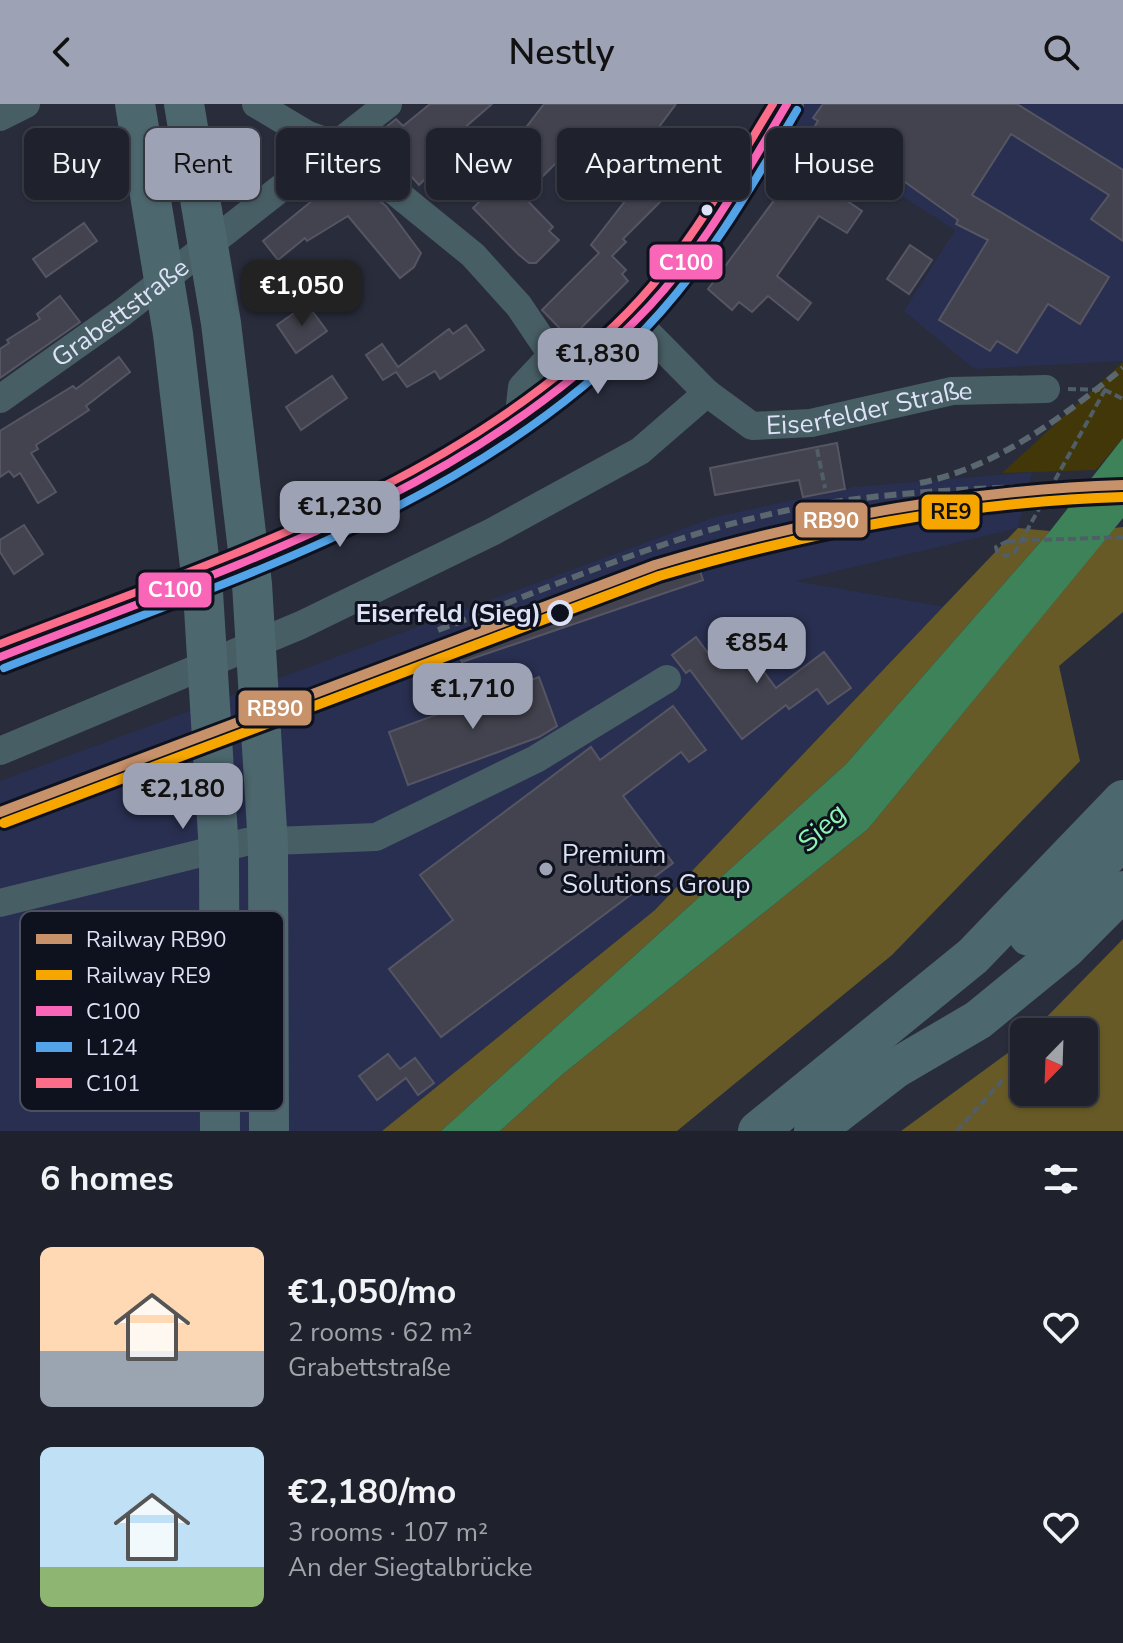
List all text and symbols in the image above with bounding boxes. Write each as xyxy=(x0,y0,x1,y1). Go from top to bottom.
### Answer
text: Nestly xyxy=(509,28,614,77)
icon: back xyxy=(40,30,84,74)
icon: search xyxy=(1039,30,1083,74)
chip: Buy xyxy=(24,128,129,200)
chip: Rent xyxy=(145,128,260,200)
chip: Filters xyxy=(276,128,410,200)
chip: New xyxy=(426,128,541,200)
chip: Apartment xyxy=(557,128,750,200)
chip: House xyxy=(766,128,903,200)
unlabelled marker xyxy=(699,202,715,218)
line badge: C100 xyxy=(648,243,724,281)
text: C100 xyxy=(659,248,713,278)
street label: Grabettstraße xyxy=(44,250,196,375)
pin: €1,050 xyxy=(237,260,367,328)
text: €1,050 xyxy=(260,268,344,303)
pin: €1,830 xyxy=(533,328,663,396)
text: €1,830 xyxy=(556,336,640,371)
street label: Eiserfelder Straße xyxy=(765,373,973,443)
pin: €1,230 xyxy=(275,481,405,549)
text: €1,230 xyxy=(298,489,382,524)
line badge: RE9 xyxy=(920,493,981,531)
text: RE9 xyxy=(930,497,972,527)
line badge: RB90 xyxy=(794,501,869,539)
text: RB90 xyxy=(803,506,859,536)
line badge: C100 xyxy=(137,571,213,609)
text: C100 xyxy=(148,575,202,605)
place label: Eiserfeld (Sieg) xyxy=(356,596,541,631)
marker: Eiserfeld (Sieg) xyxy=(548,601,572,625)
pin: €854 xyxy=(710,617,804,685)
text: €854 xyxy=(726,625,788,660)
pin: €1,710 xyxy=(408,663,538,731)
text: €1,710 xyxy=(431,671,515,706)
line badge: RB90 xyxy=(237,689,313,727)
text: RB90 xyxy=(247,694,303,724)
pin: €2,180 xyxy=(118,763,248,831)
text: €2,180 xyxy=(141,771,225,806)
water label: Sieg xyxy=(789,795,855,861)
place label: Premium Solutions Group xyxy=(562,837,751,902)
marker: Premium Solutions Group xyxy=(537,860,555,878)
legend xyxy=(20,911,284,1111)
text: Railway RB90 xyxy=(86,925,227,955)
text: Railway RE9 xyxy=(86,961,211,991)
text: C100 xyxy=(86,997,140,1027)
north arrow xyxy=(1010,1018,1098,1106)
map controls xyxy=(1010,1018,1098,1106)
text: L124 xyxy=(86,1033,138,1063)
text: C101 xyxy=(86,1069,140,1099)
text: 6 homes xyxy=(40,1156,174,1202)
icon: filters xyxy=(1039,1157,1083,1201)
text: €1,050/mo xyxy=(288,1269,456,1315)
icon: home xyxy=(104,1279,200,1375)
icon: heart xyxy=(1039,1305,1083,1349)
text: 2 rooms · 62 m² xyxy=(288,1315,472,1350)
text: Grabettstraße xyxy=(288,1350,451,1385)
text: €2,180/mo xyxy=(288,1469,456,1515)
icon: home xyxy=(104,1479,200,1575)
icon: heart xyxy=(1039,1505,1083,1549)
text: 3 rooms · 107 m² xyxy=(288,1515,488,1550)
text: An der Siegtalbrücke xyxy=(288,1550,533,1585)

